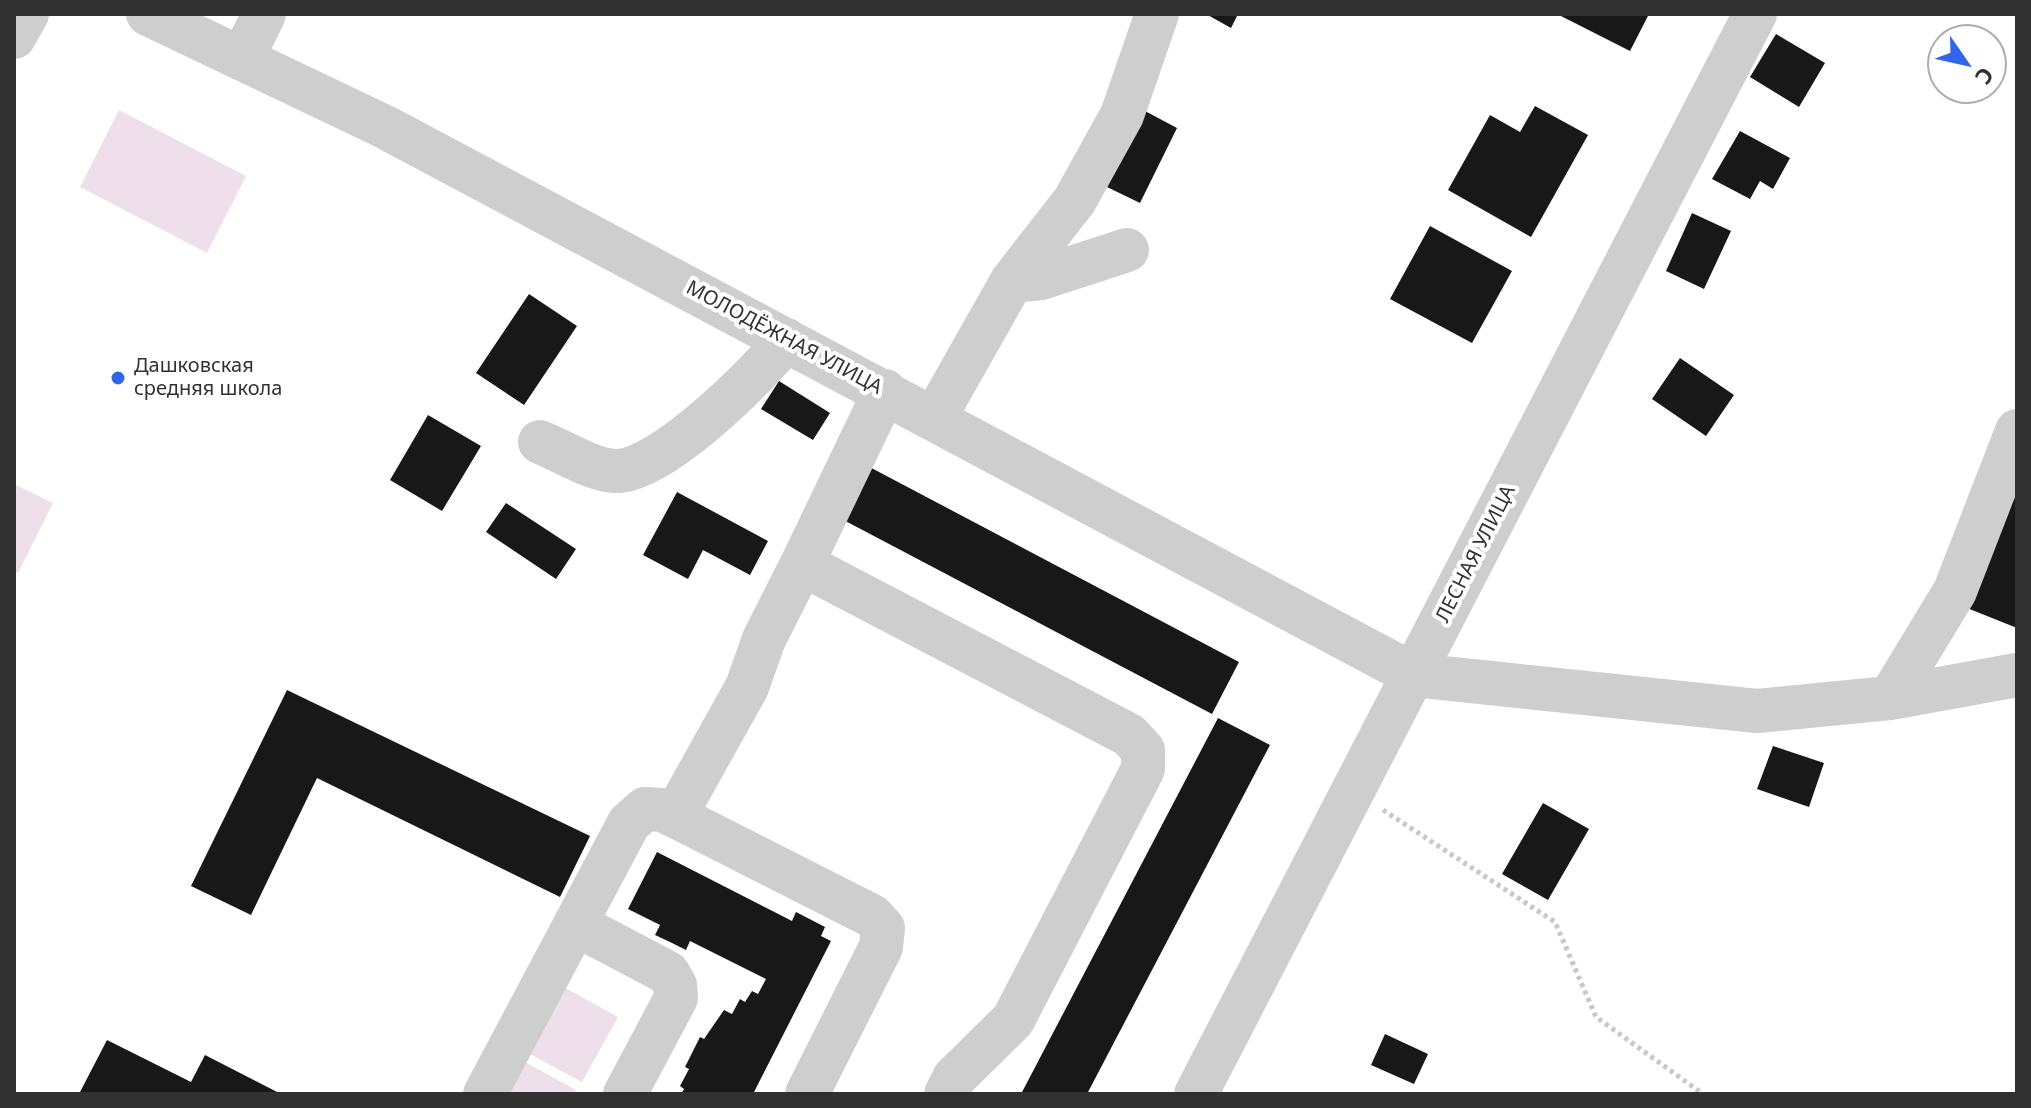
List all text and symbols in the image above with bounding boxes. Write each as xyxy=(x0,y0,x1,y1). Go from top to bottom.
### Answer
north arrow xyxy=(1927,24,2007,104)
text: С xyxy=(1969,62,2002,91)
street label: МОЛОДЁЖНАЯ УЛИЦА xyxy=(682,276,886,400)
place label: Дашковская средняя школа xyxy=(134,354,282,401)
marker: Дашковская средняя школа xyxy=(109,369,127,387)
street label: ЛЕСНАЯ УЛИЦА xyxy=(1431,481,1521,627)

